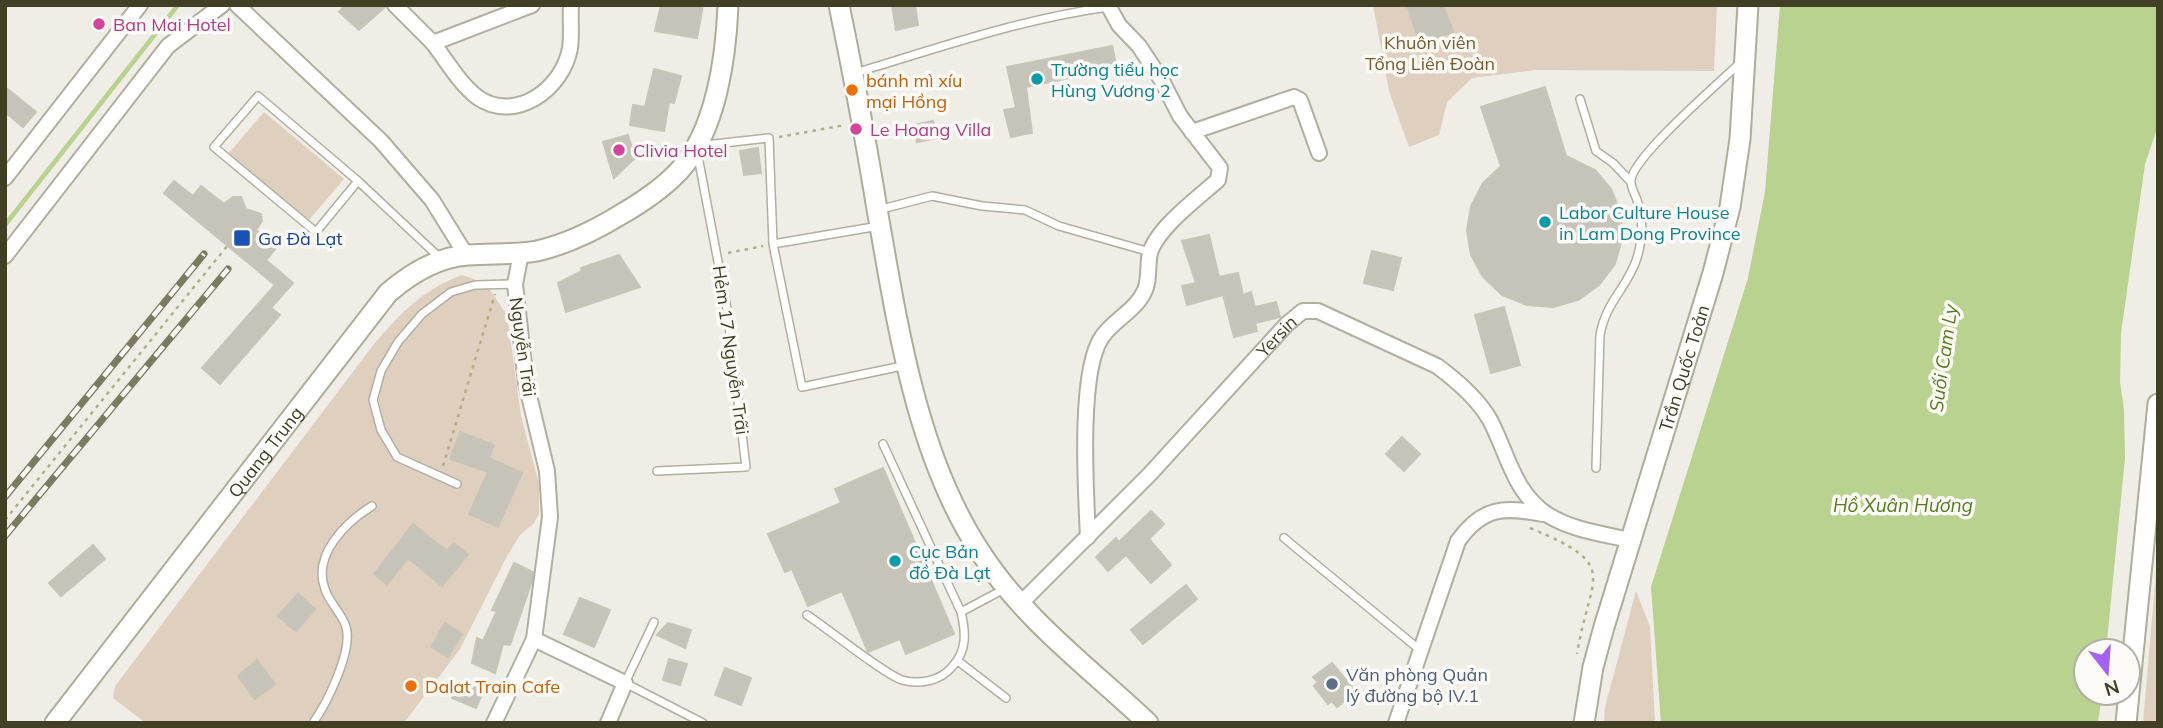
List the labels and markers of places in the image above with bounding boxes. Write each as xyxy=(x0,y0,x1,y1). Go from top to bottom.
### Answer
place label: Ban Mai Hotel xyxy=(113,13,231,36)
marker: Ban Mai Hotel xyxy=(91,16,107,32)
place label: Trường tiểu học Hùng Vương 2 xyxy=(1051,58,1179,102)
place label: bánh mì xíu mại Hồng xyxy=(866,69,962,113)
marker: Trường tiểu học Hùng Vương 2 xyxy=(1029,71,1045,87)
marker: bánh mì xíu mại Hồng xyxy=(844,82,860,98)
place label: Le Hoang Villa xyxy=(870,118,991,141)
marker: Le Hoang Villa xyxy=(848,121,864,137)
place label: Clivia Hotel xyxy=(633,139,727,162)
marker: Clivia Hotel xyxy=(611,142,627,158)
place label: Labor Culture House in Lam Dong Province xyxy=(1559,201,1740,245)
marker: Labor Culture House in Lam Dong Province xyxy=(1537,214,1553,230)
place label: Ga Đà Lạt xyxy=(258,227,343,250)
marker: Ga Đà Lạt xyxy=(232,228,252,248)
place label: Cục Bản đồ Đà Lạt xyxy=(909,540,991,584)
marker: Cục Bản đồ Đà Lạt xyxy=(887,553,903,569)
place label: Văn phòng Quản lý đường bộ IV.1 xyxy=(1346,663,1488,707)
place label: Dalat Train Cafe xyxy=(425,675,560,698)
marker: Văn phòng Quản lý đường bộ IV.1 xyxy=(1324,676,1340,692)
marker: Dalat Train Cafe xyxy=(403,678,419,694)

